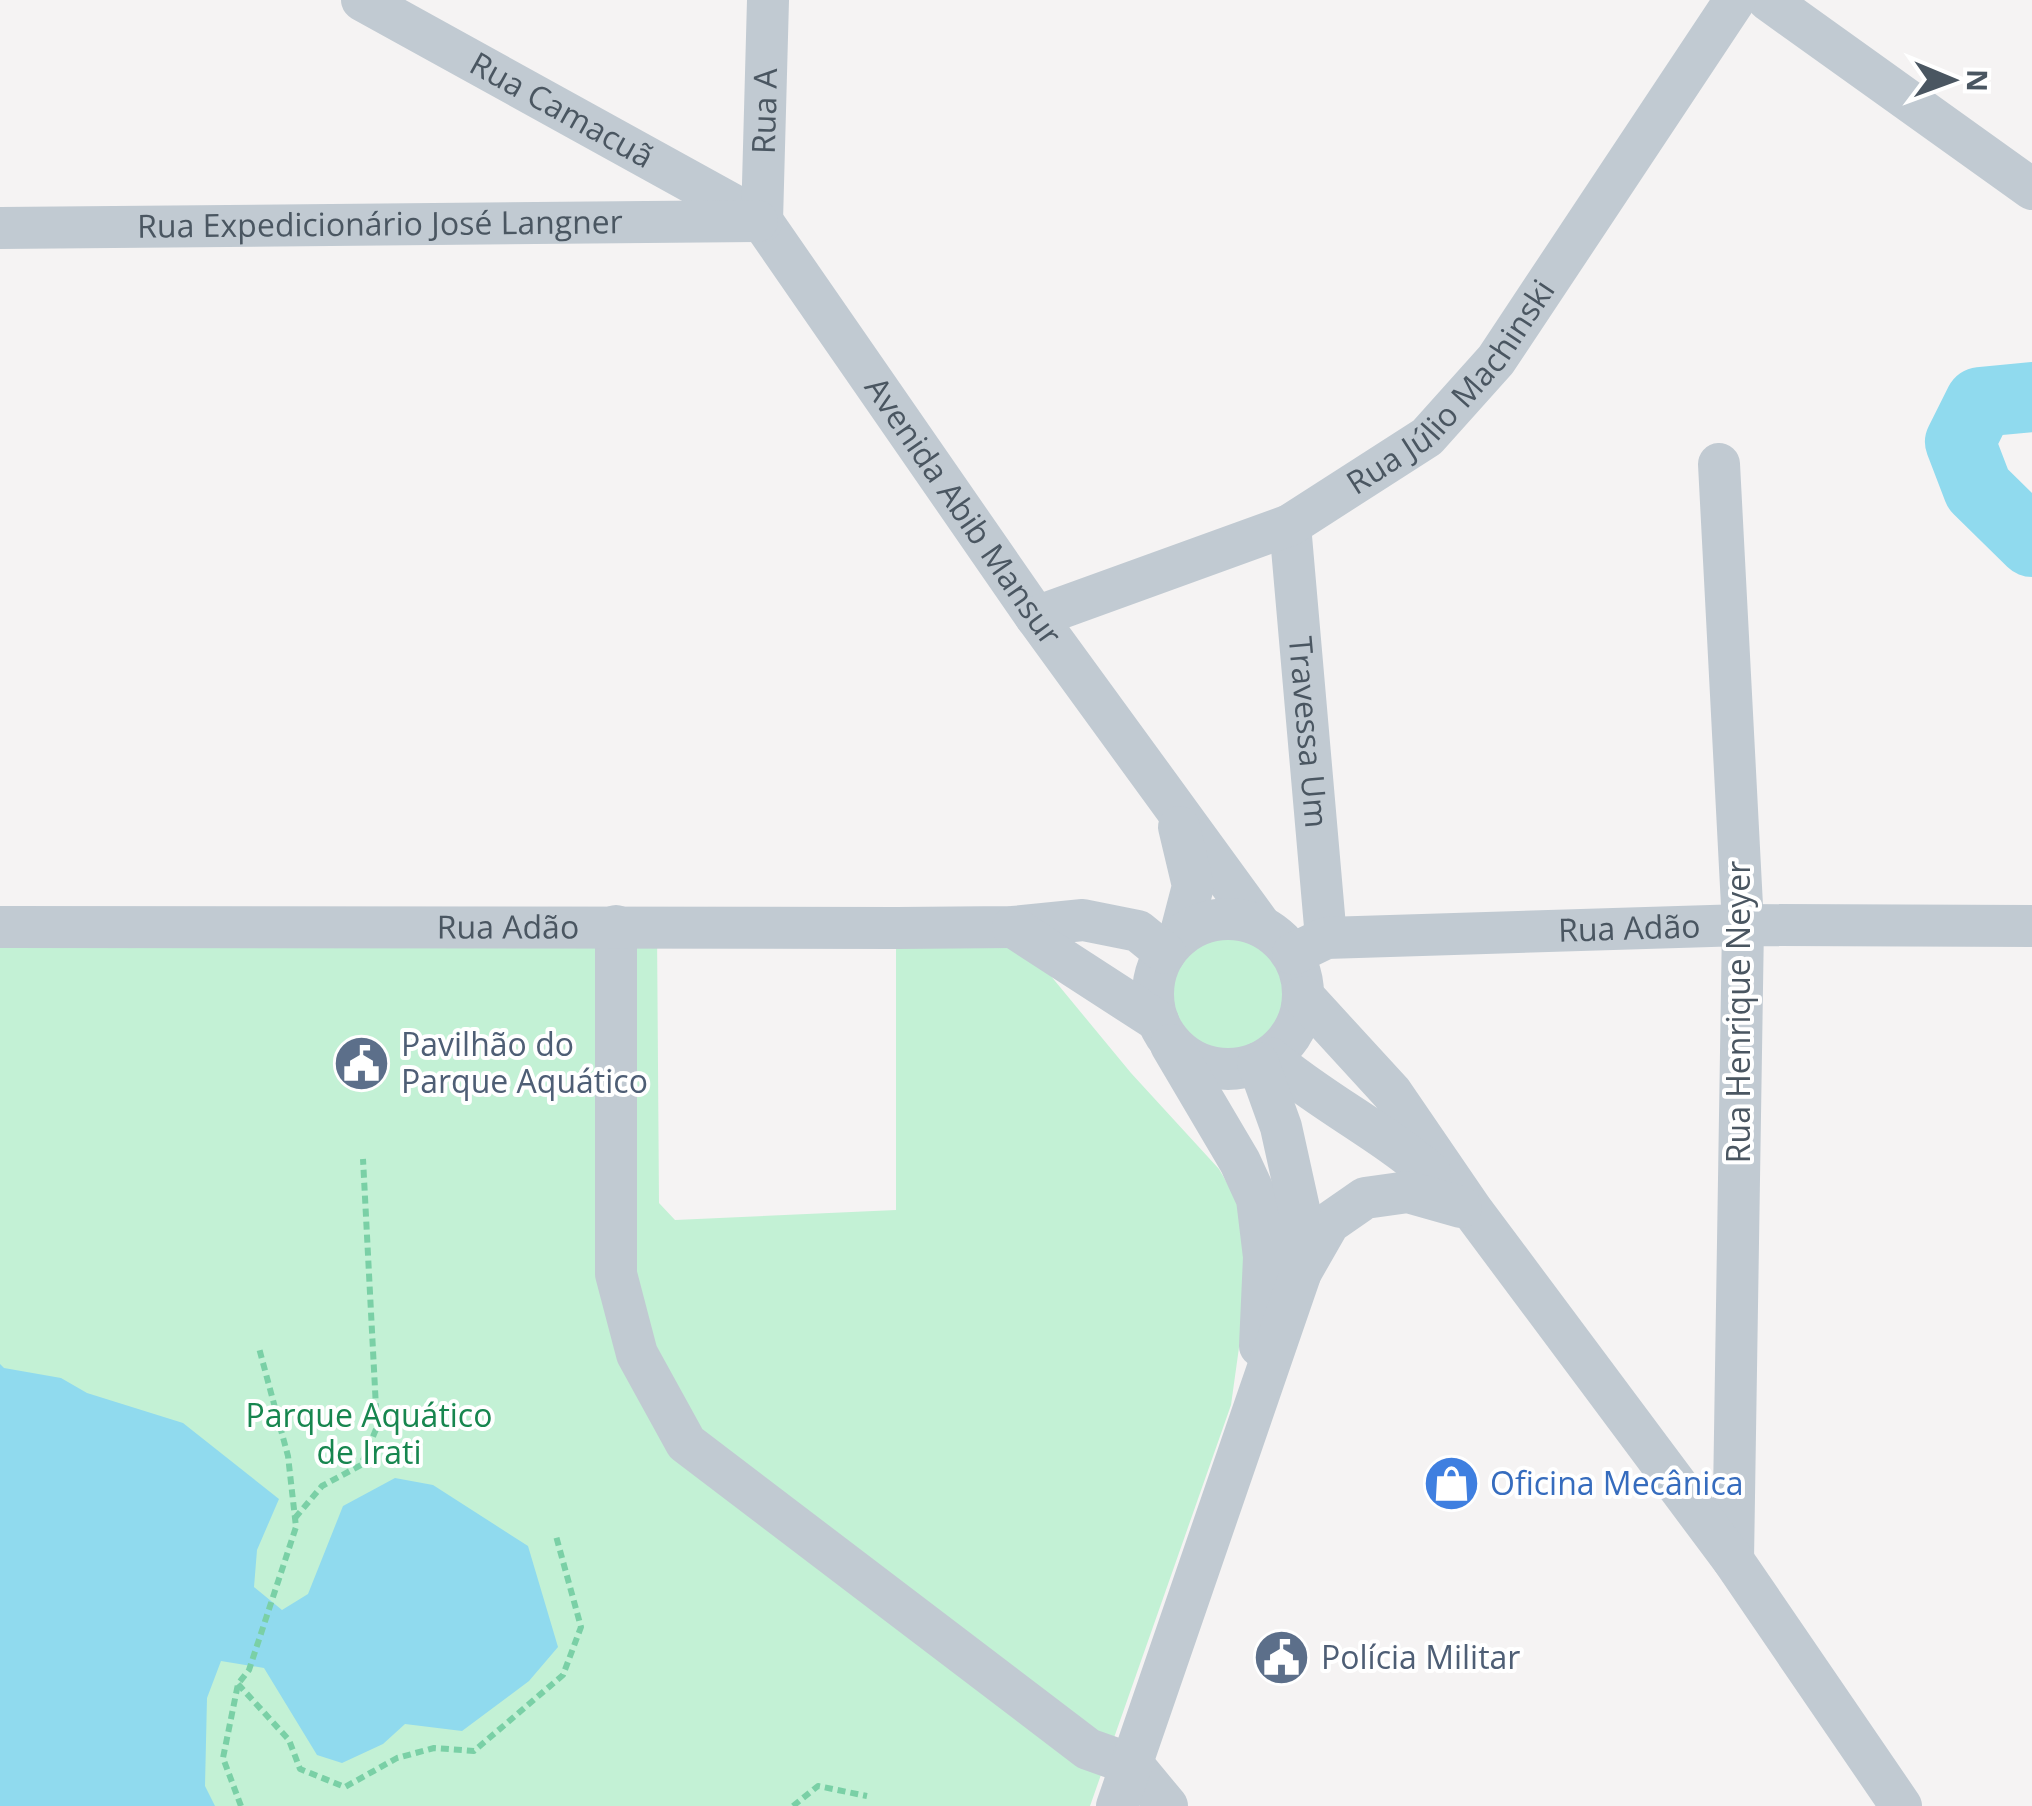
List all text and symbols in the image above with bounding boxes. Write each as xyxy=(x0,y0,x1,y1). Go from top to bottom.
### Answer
north arrow xyxy=(1902,30,2002,130)
street label: Rua Camacuã xyxy=(463,41,662,177)
street label: Rua A xyxy=(741,67,786,154)
text: N xyxy=(1959,69,1997,92)
street label: Rua Expedicionário José Langner xyxy=(137,199,623,247)
street label: Rua Júlio Machinski xyxy=(1338,271,1564,503)
street label: Avenida Abib Mansur xyxy=(856,368,1072,653)
street label: Travessa Um xyxy=(1280,635,1339,830)
street label: Rua Henrique Neyer xyxy=(1716,861,1759,1163)
street label: Rua Adão xyxy=(1557,903,1701,951)
street label: Rua Adão xyxy=(437,904,579,948)
place label: Pavilhão do Parque Aquático xyxy=(401,1022,648,1102)
public building icon: Pavilhão do Parque Aquático xyxy=(332,1033,392,1093)
park label: Parque Aquático de Irati xyxy=(246,1393,492,1473)
shop icon: Oficina Mecânica xyxy=(1421,1454,1481,1514)
place label: Oficina Mecânica xyxy=(1490,1461,1744,1504)
public building icon: Polícia Militar xyxy=(1252,1628,1312,1688)
place label: Polícia Militar xyxy=(1321,1635,1520,1678)

